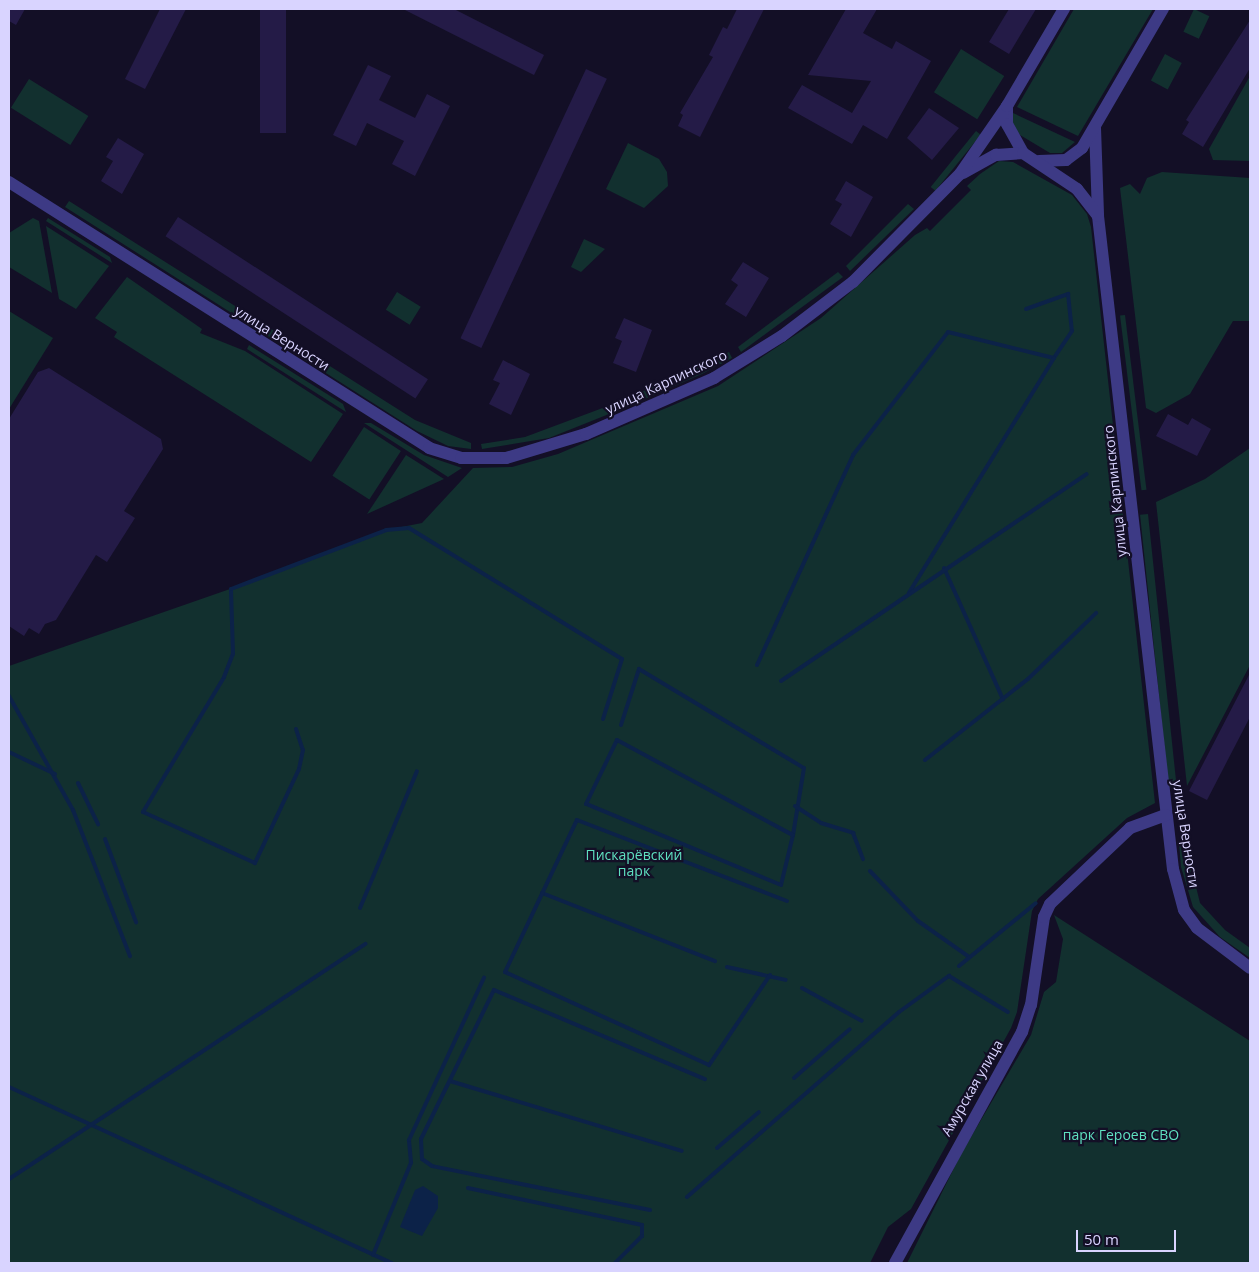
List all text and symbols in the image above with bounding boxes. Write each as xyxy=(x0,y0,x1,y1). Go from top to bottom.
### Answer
street label: улица Верности xyxy=(231,302,333,374)
street label: улица Карпинского xyxy=(603,346,729,418)
street label: улица Карпинского xyxy=(1100,424,1130,558)
street label: улица Верности xyxy=(1169,779,1203,889)
park label: Пискарёвский парк xyxy=(585,847,683,880)
street label: Амурская улица xyxy=(938,1037,1006,1139)
park label: парк Героев СВО xyxy=(1063,1127,1179,1143)
scale bar xyxy=(1079,1220,1179,1252)
text: 50 m xyxy=(1084,1229,1119,1249)

